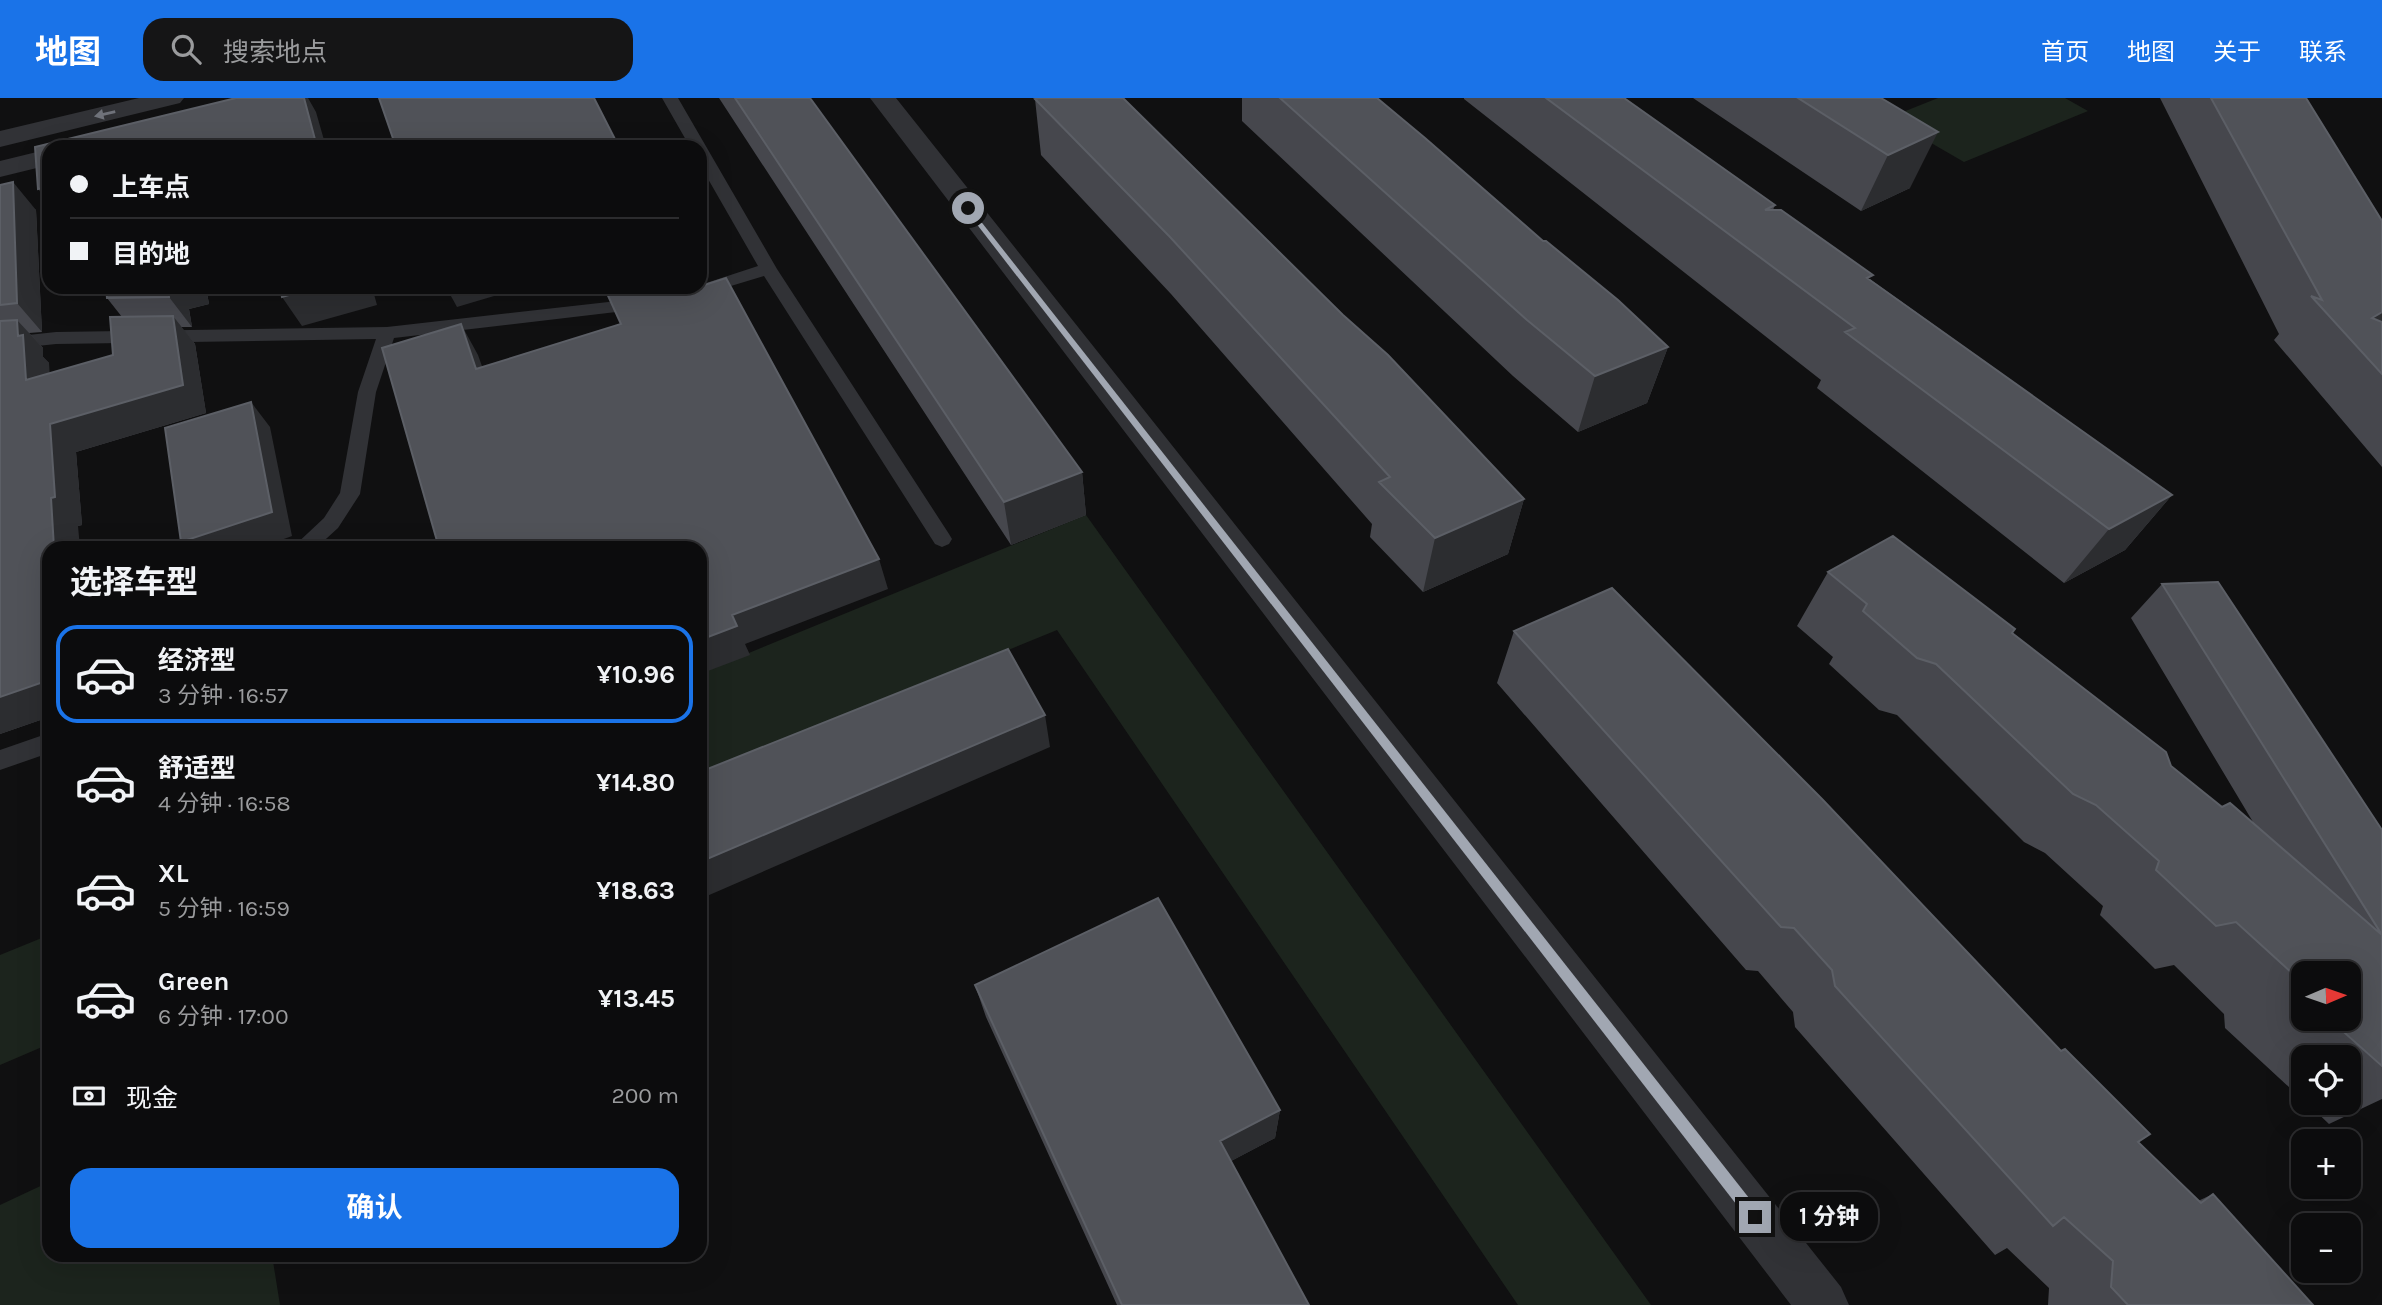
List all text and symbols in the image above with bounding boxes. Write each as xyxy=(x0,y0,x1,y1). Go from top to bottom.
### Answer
search box xyxy=(143,18,633,81)
icon: search xyxy=(167,30,205,68)
text: 地图 xyxy=(35,33,101,71)
text: 搜索地点 xyxy=(223,37,327,68)
text: 首页 xyxy=(2041,38,2089,66)
text: 地图 xyxy=(2127,38,2175,66)
text: 关于 xyxy=(2213,38,2261,66)
text: 联系 xyxy=(2299,38,2347,66)
one-way arrow xyxy=(94,109,116,120)
text: 上车点 xyxy=(112,172,190,203)
route start xyxy=(952,192,984,224)
text: 目的地 xyxy=(112,239,190,270)
text: 选择车型 xyxy=(70,564,198,601)
icon: car xyxy=(74,643,137,706)
text: 经济型 xyxy=(158,645,236,676)
text: ¥10.96 xyxy=(597,659,675,690)
text: 3 分钟 · 16:57 xyxy=(158,682,288,709)
icon: car xyxy=(74,751,137,814)
text: 舒适型 xyxy=(158,753,236,784)
text: ¥14.80 xyxy=(596,767,675,798)
text: 4 分钟 · 16:58 xyxy=(158,790,291,817)
text: XL xyxy=(158,858,189,889)
icon: car xyxy=(74,859,137,922)
text: ¥18.63 xyxy=(596,875,675,906)
text: 5 分钟 · 16:59 xyxy=(158,895,290,922)
north arrow xyxy=(2291,961,2361,1031)
map controls xyxy=(2291,961,2361,1283)
text: Green xyxy=(158,966,230,997)
icon: car xyxy=(74,967,137,1030)
text: ¥13.45 xyxy=(598,983,675,1014)
text: 6 分钟 · 17:00 xyxy=(158,1003,289,1030)
button: locate xyxy=(2291,1045,2361,1115)
icon: cash xyxy=(70,1077,108,1115)
text: 200 m xyxy=(611,1082,679,1109)
text: 现金 xyxy=(126,1083,178,1114)
button: + xyxy=(2291,1129,2361,1199)
button: 确认 xyxy=(70,1168,679,1248)
callout: 1 分钟 xyxy=(1780,1192,1878,1242)
route end xyxy=(1739,1201,1771,1233)
text: 1 分钟 xyxy=(1799,1203,1859,1230)
button: − xyxy=(2291,1213,2361,1283)

